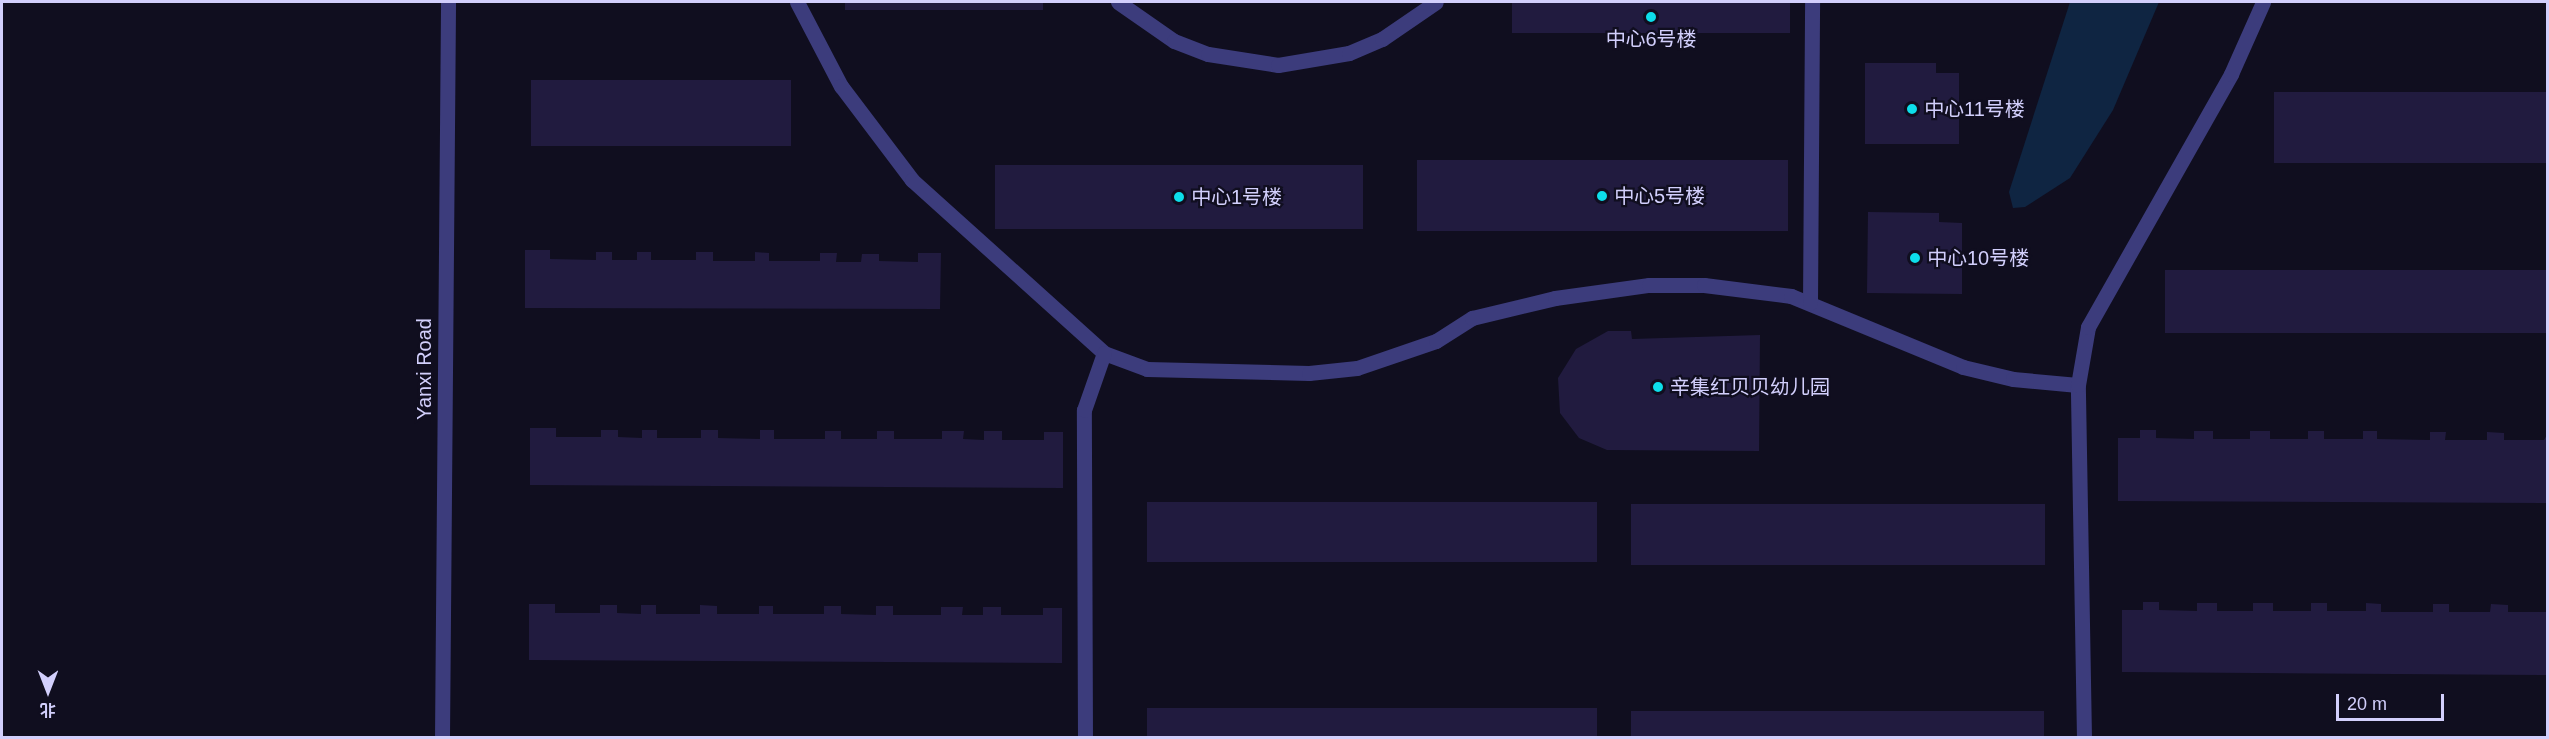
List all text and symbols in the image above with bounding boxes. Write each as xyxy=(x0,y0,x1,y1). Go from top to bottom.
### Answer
marker: 中心6号楼 xyxy=(1644,10,1658,24)
place label: 中心6号楼 xyxy=(1605,27,1697,51)
place label: 中心11号楼 xyxy=(1924,97,2025,121)
marker: 中心11号楼 xyxy=(1905,102,1919,116)
place label: 中心5号楼 xyxy=(1614,184,1705,208)
place label: 中心1号楼 xyxy=(1191,185,1282,209)
marker: 中心5号楼 xyxy=(1595,189,1609,203)
marker: 中心1号楼 xyxy=(1172,190,1186,204)
place label: 中心10号楼 xyxy=(1927,246,2029,270)
marker: 中心10号楼 xyxy=(1908,251,1922,265)
street label: Yanxi Road xyxy=(412,318,436,420)
place label: 辛集红贝贝幼儿园 xyxy=(1670,375,1830,399)
marker: 辛集红贝贝幼儿园 xyxy=(1651,380,1665,394)
north arrow xyxy=(18,661,78,721)
scale bar xyxy=(2339,682,2447,720)
text: 20 m xyxy=(2347,694,2387,714)
text: 北 xyxy=(40,701,56,718)

